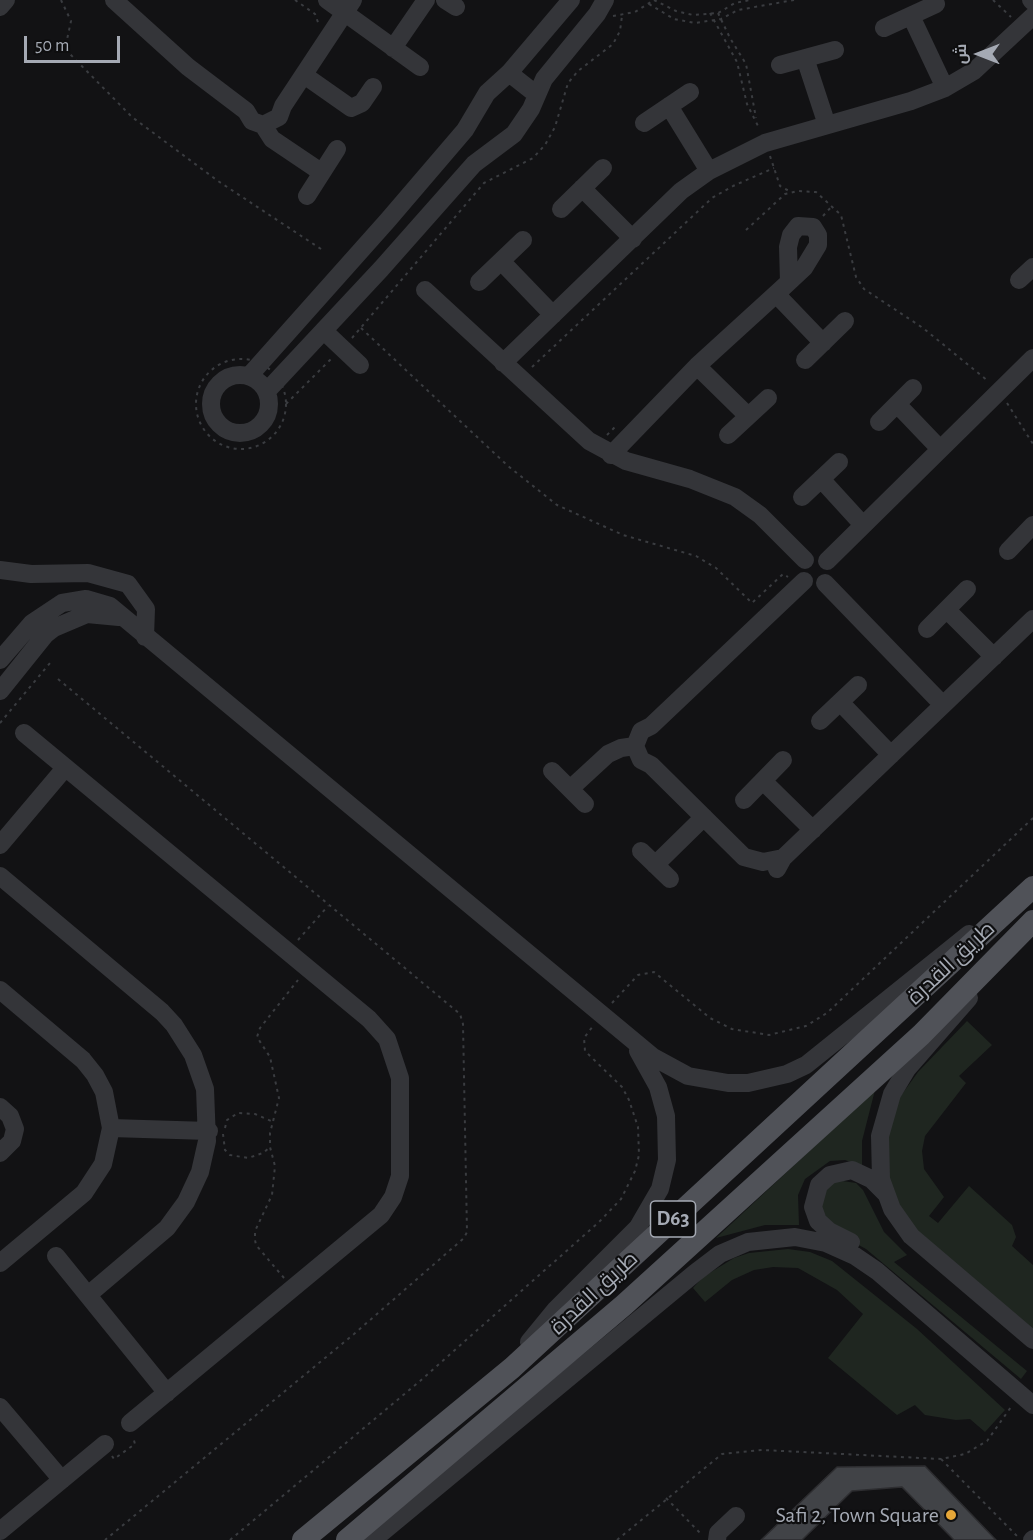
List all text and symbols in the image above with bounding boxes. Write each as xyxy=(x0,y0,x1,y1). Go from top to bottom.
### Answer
scale bar xyxy=(27,24,123,62)
north arrow xyxy=(949,24,1009,84)
text: 50 m xyxy=(35,37,69,55)
text: ش xyxy=(953,44,969,64)
street label: طريق القدرة xyxy=(902,916,1000,1010)
road number: D63 xyxy=(650,1201,696,1237)
street label: طريق القدرة xyxy=(545,1246,643,1340)
place label: Safi 2, Town Square xyxy=(775,1502,939,1528)
marker: Safi 2, Town Square xyxy=(944,1508,958,1522)

